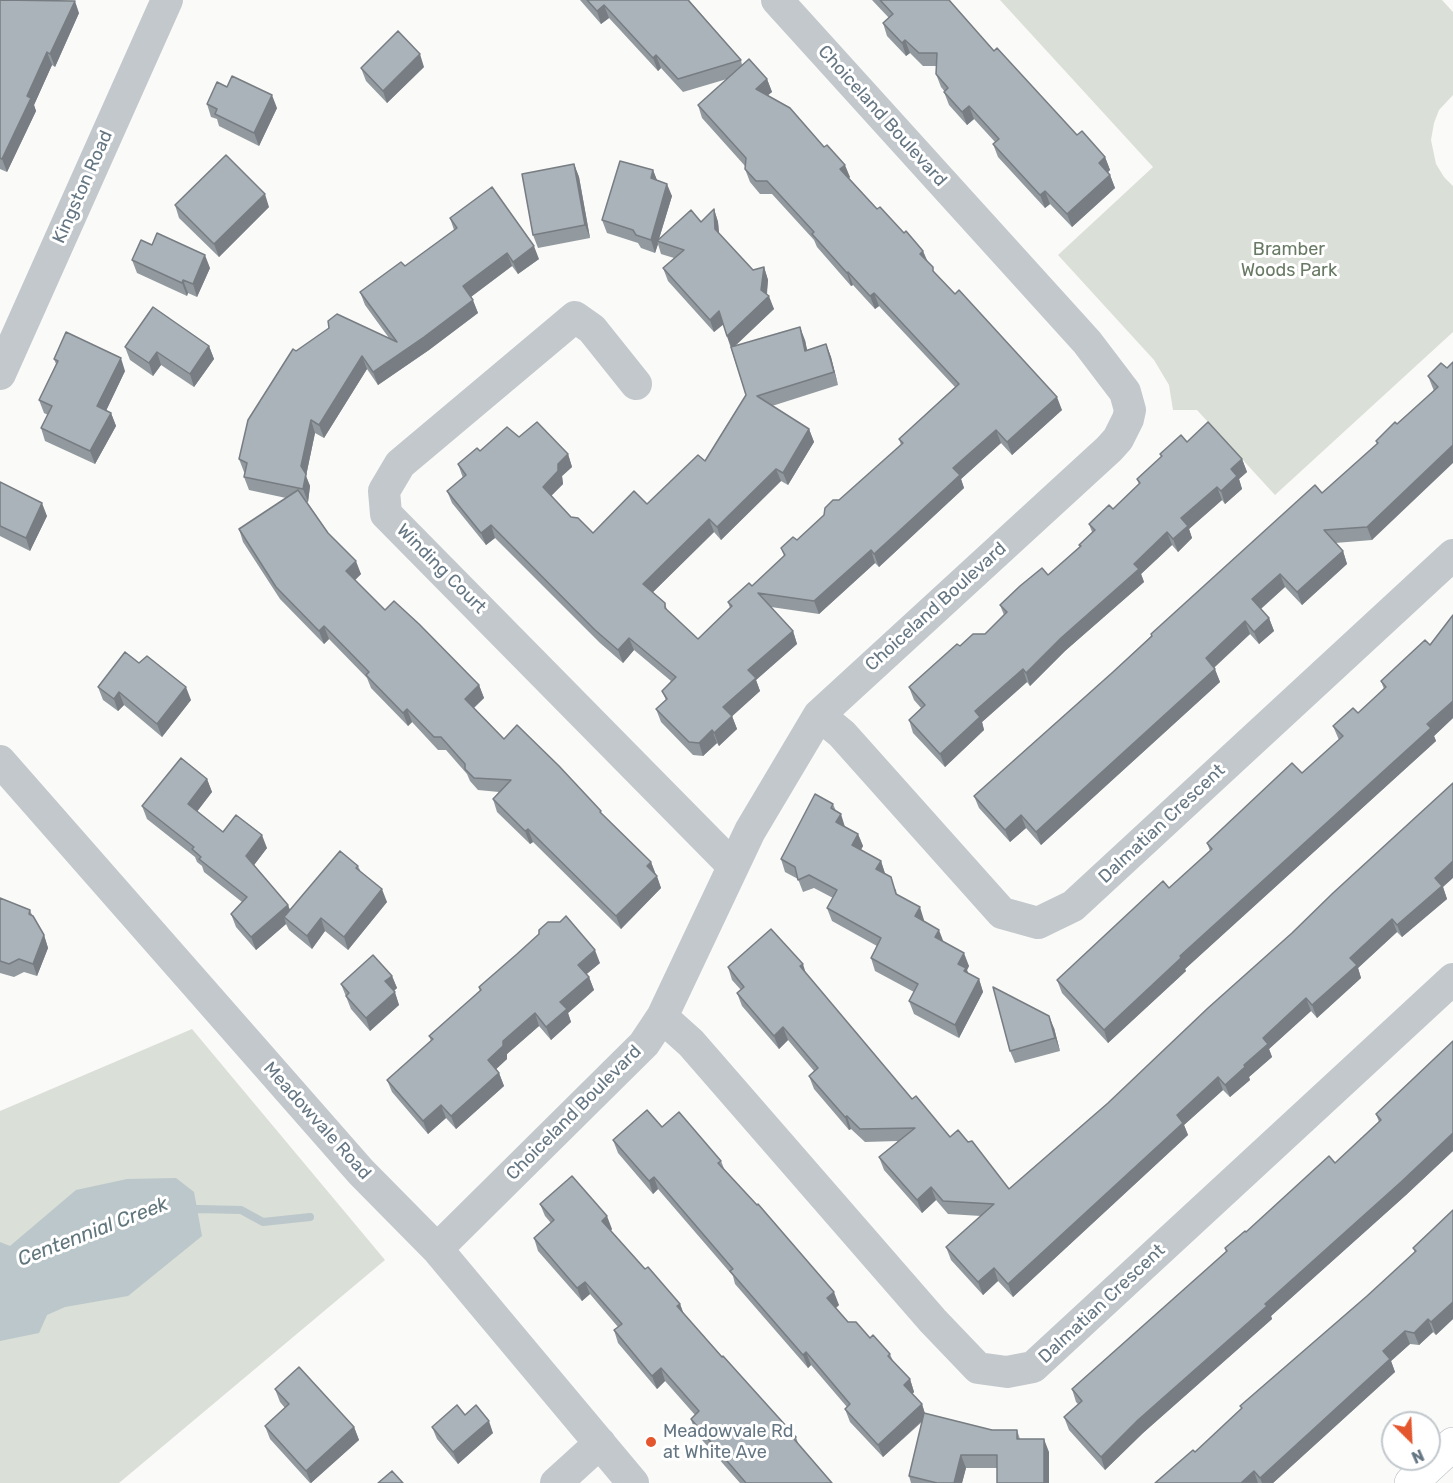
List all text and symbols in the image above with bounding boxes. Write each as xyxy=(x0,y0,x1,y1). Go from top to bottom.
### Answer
street label: Choiceland Boulevard xyxy=(813,41,951,191)
street label: Kingston Road xyxy=(48,127,118,247)
park label: Bramber Woods Park xyxy=(1241,239,1337,282)
street label: Winding Court xyxy=(392,520,490,618)
street label: Choiceland Boulevard xyxy=(861,538,1011,676)
street label: Dalmatian Crescent xyxy=(1094,760,1230,888)
street label: Choiceland Boulevard xyxy=(502,1041,646,1185)
street label: Meadowvale Road xyxy=(259,1058,375,1184)
water label: Centennial Creek xyxy=(14,1192,172,1272)
street label: Dalmatian Crescent xyxy=(1034,1240,1170,1368)
north arrow xyxy=(1381,1411,1441,1471)
place label: Meadowvale Rd at White Ave xyxy=(663,1421,793,1464)
marker: Meadowvale Rd at White Ave xyxy=(644,1435,658,1449)
text: N xyxy=(1409,1445,1427,1467)

